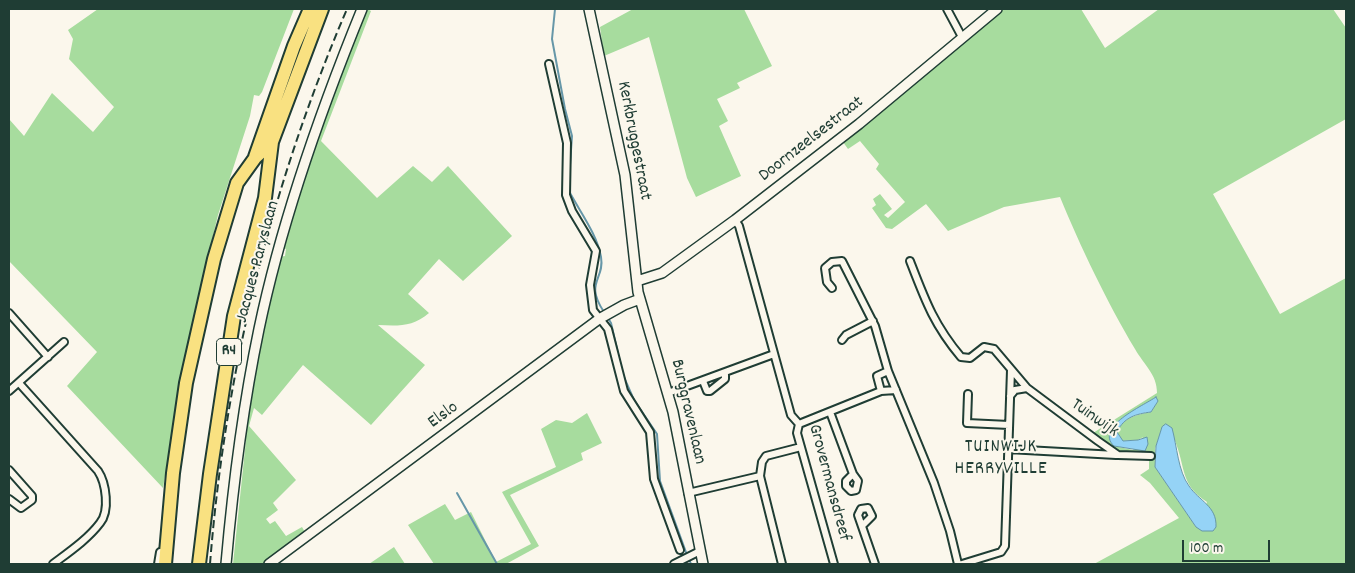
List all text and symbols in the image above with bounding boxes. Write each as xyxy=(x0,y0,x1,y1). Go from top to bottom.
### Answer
street label: Kerkbruggestraat xyxy=(611,80,655,202)
street label: Doornzeelsestraat xyxy=(755,92,869,188)
street label: Jacques Paryslaan xyxy=(232,199,286,325)
road number: R4 xyxy=(216,338,242,366)
street label: Burggravenlaan xyxy=(664,357,710,467)
street label: Tuinwijk xyxy=(1066,395,1122,443)
street label: Elslo xyxy=(425,398,463,434)
street label: Grovermansdreef xyxy=(802,422,854,544)
district label: TUINWIJK HERRYVILLE xyxy=(953,437,1049,481)
scale bar xyxy=(1185,530,1272,562)
text: 100 m xyxy=(1190,538,1223,560)

